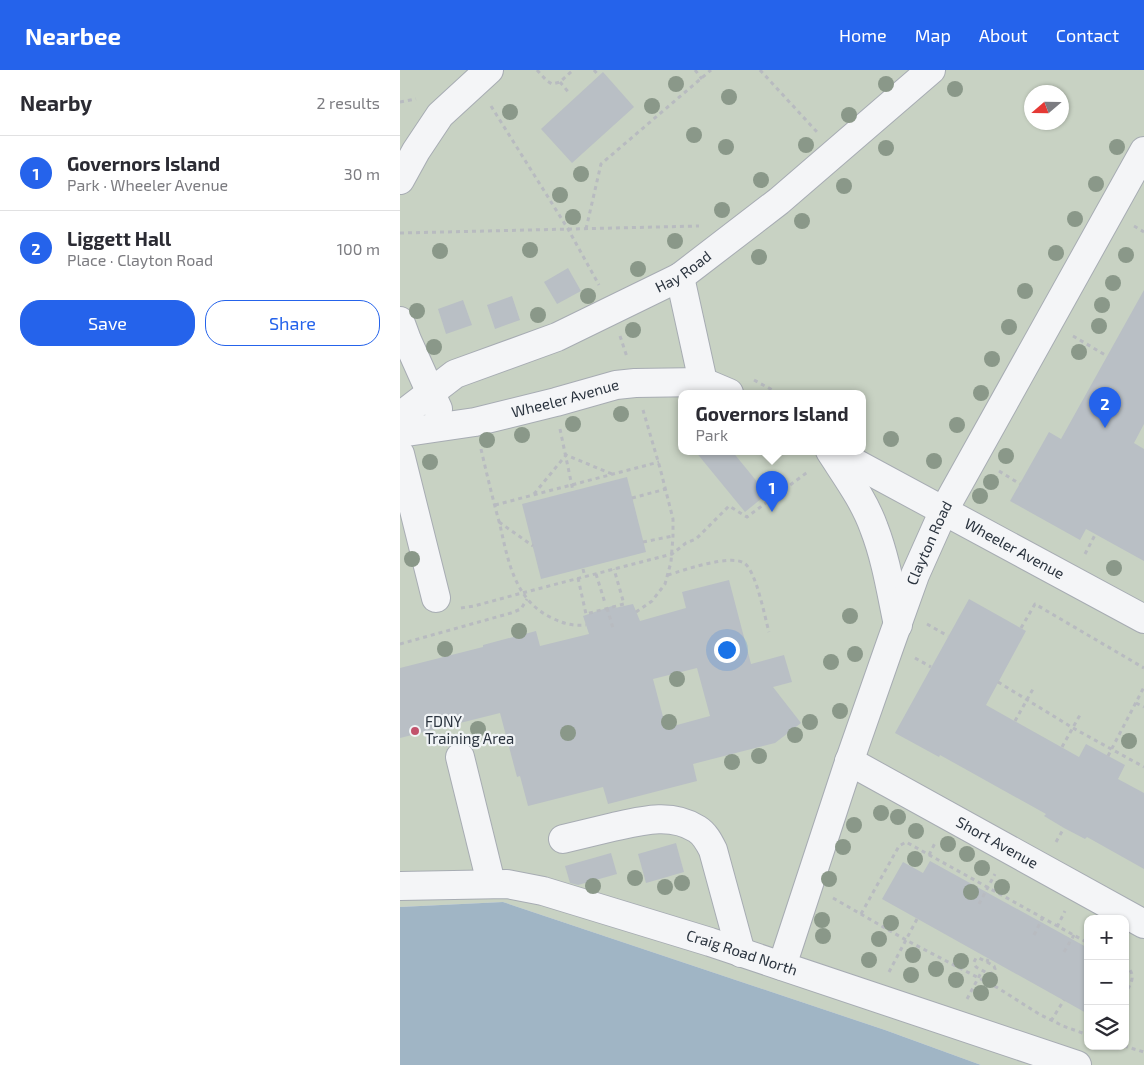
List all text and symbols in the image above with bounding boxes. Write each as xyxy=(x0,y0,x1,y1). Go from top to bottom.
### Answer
text: Nearbee xyxy=(25,21,121,50)
text: Home xyxy=(839,24,887,46)
text: Map xyxy=(915,24,951,46)
text: About xyxy=(979,24,1028,46)
text: Contact xyxy=(1056,24,1119,46)
north arrow xyxy=(1024,85,1069,130)
text: Nearby xyxy=(20,90,92,115)
text: 2 results xyxy=(317,93,380,112)
text: Governors Island xyxy=(67,152,220,175)
text: 1 xyxy=(33,164,39,183)
text: 30 m xyxy=(344,164,380,183)
text: Park · Wheeler Avenue xyxy=(67,175,228,194)
text: Liggett Hall xyxy=(67,227,171,250)
text: 2 xyxy=(31,239,41,258)
text: 100 m xyxy=(337,239,380,258)
street label: Hay Road xyxy=(652,246,715,296)
text: Place · Clayton Road xyxy=(67,250,213,269)
button: Save xyxy=(20,300,195,346)
button: Share xyxy=(205,300,380,346)
street label: Wheeler Avenue xyxy=(509,375,621,421)
pin: 2 xyxy=(1089,387,1121,428)
popup xyxy=(678,390,866,455)
text: Governors Island xyxy=(695,402,849,425)
text: Park xyxy=(695,425,728,444)
pin: 1 xyxy=(756,471,788,512)
street label: Clayton Road xyxy=(902,497,955,587)
street label: Wheeler Avenue xyxy=(962,514,1068,582)
your location xyxy=(714,637,740,663)
place label: FDNY Training Area xyxy=(425,712,514,747)
marker: FDNY Training Area xyxy=(409,725,421,737)
street label: Short Avenue xyxy=(953,812,1041,872)
map controls xyxy=(1084,915,1129,1050)
button: + xyxy=(1084,915,1129,960)
street label: Craig Road North xyxy=(685,925,800,979)
button: − xyxy=(1084,960,1129,1005)
button: layers xyxy=(1084,1005,1129,1050)

